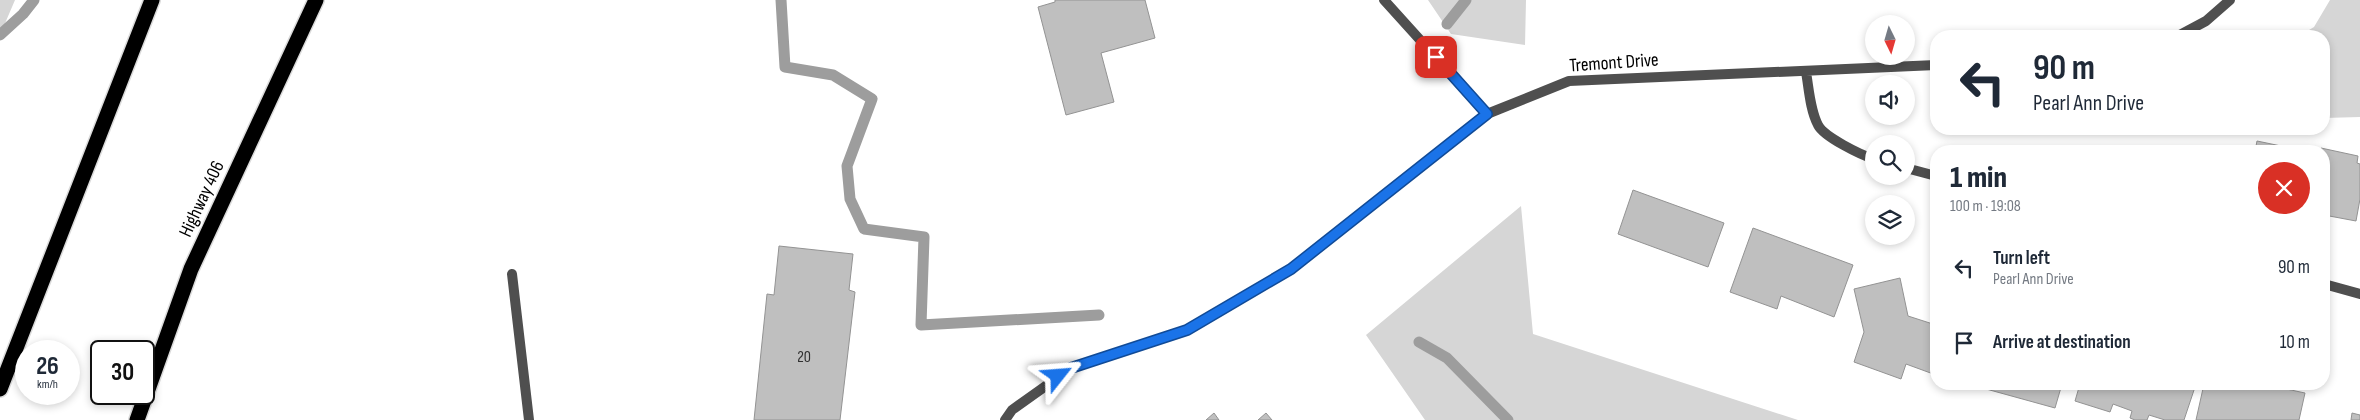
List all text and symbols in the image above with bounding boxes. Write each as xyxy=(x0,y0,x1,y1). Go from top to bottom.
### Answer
north arrow xyxy=(1865,15,1915,65)
map controls xyxy=(1865,15,1915,245)
pin xyxy=(1415,36,1457,78)
icon: arrive xyxy=(1422,43,1450,71)
text: 90 m xyxy=(2033,47,2095,90)
street label: Tremont Drive xyxy=(1569,48,1659,78)
icon: left xyxy=(1950,50,2015,115)
button: sound xyxy=(1865,75,1915,125)
text: Pearl Ann Drive xyxy=(2033,90,2144,117)
button: search xyxy=(1865,135,1915,185)
street label: Highway 406 xyxy=(174,157,230,241)
text: 1 min xyxy=(1950,160,2007,196)
button: close xyxy=(2258,162,2310,214)
button: layers xyxy=(1865,195,1915,245)
text: 100 m · 19:08 xyxy=(1950,197,2021,216)
text: Turn left xyxy=(1993,247,2050,270)
icon: left xyxy=(1950,254,1978,282)
text: 90 m xyxy=(2278,256,2310,279)
text: Pearl Ann Drive xyxy=(1993,270,2074,289)
icon: arrive xyxy=(1950,329,1978,357)
text: Arrive at destination xyxy=(1993,331,2131,354)
text: 10 m xyxy=(2280,331,2310,354)
speed limit sign: 30 xyxy=(90,340,155,405)
house number: 20 xyxy=(797,348,811,367)
position arrow xyxy=(1031,349,1083,401)
text: 26 xyxy=(36,351,59,382)
text: km/h xyxy=(37,377,58,392)

